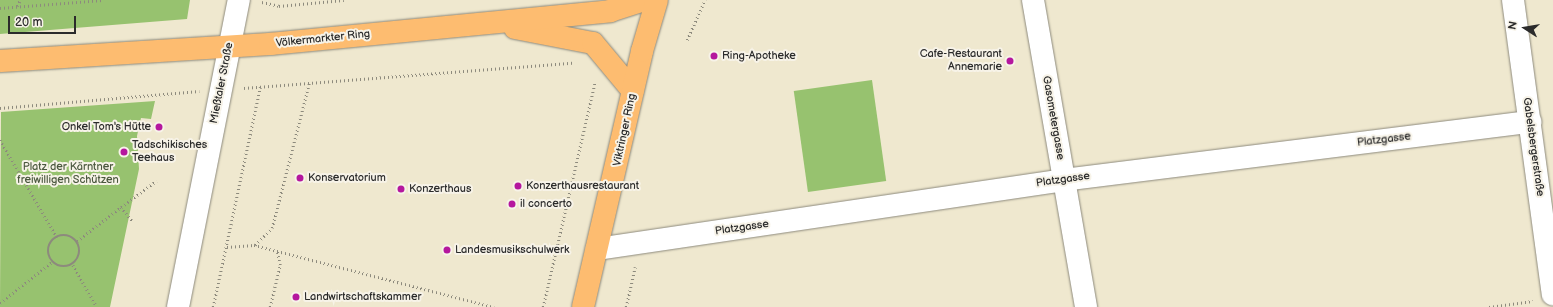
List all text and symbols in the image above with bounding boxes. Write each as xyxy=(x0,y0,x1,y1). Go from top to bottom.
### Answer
scale bar xyxy=(10,8,78,34)
north arrow xyxy=(1505,8,1545,48)
text: 20 m xyxy=(15,15,42,30)
text: N xyxy=(1506,20,1520,31)
street label: Völkermarkter Ring xyxy=(275,27,371,51)
street label: Mießtaler Straße xyxy=(208,41,236,125)
place label: Cafe-Restaurant Annemarie xyxy=(920,48,1002,74)
place label: Ring-Apotheke xyxy=(722,49,796,63)
marker: Ring-Apotheke xyxy=(709,51,719,61)
marker: Cafe-Restaurant Annemarie xyxy=(1005,56,1015,66)
street label: Gasometergasse xyxy=(1039,75,1067,161)
street label: Viktringer Ring xyxy=(611,92,639,168)
street label: Gabelsbergerstraße xyxy=(1520,97,1546,197)
place label: Onkel Tom's Hütte xyxy=(61,120,151,134)
marker: Onkel Tom's Hütte xyxy=(154,122,164,132)
street label: Platzgasse xyxy=(1356,130,1412,150)
place label: Tadschikisches Teehaus xyxy=(132,139,207,165)
marker: Tadschikisches Teehaus xyxy=(119,147,129,157)
park label: Platz der Kärntner freiwilligen Schützen xyxy=(17,161,119,187)
street label: Platzgasse xyxy=(1035,170,1091,190)
place label: Konservatorium xyxy=(308,171,386,185)
marker: Konservatorium xyxy=(295,173,305,183)
place label: Konzerthausrestaurant xyxy=(526,179,639,193)
marker: Konzerthausrestaurant xyxy=(513,181,523,191)
place label: Konzerthaus xyxy=(409,182,471,196)
marker: Konzerthaus xyxy=(396,184,406,194)
place label: il concerto xyxy=(520,197,572,211)
marker: il concerto xyxy=(507,199,517,209)
street label: Platzgasse xyxy=(714,218,770,238)
place label: Landesmusikschulwerk xyxy=(455,243,569,257)
marker: Landesmusikschulwerk xyxy=(442,245,452,255)
place label: Landwirtschaftskammer xyxy=(304,290,421,304)
marker: Landwirtschaftskammer xyxy=(291,292,301,302)

